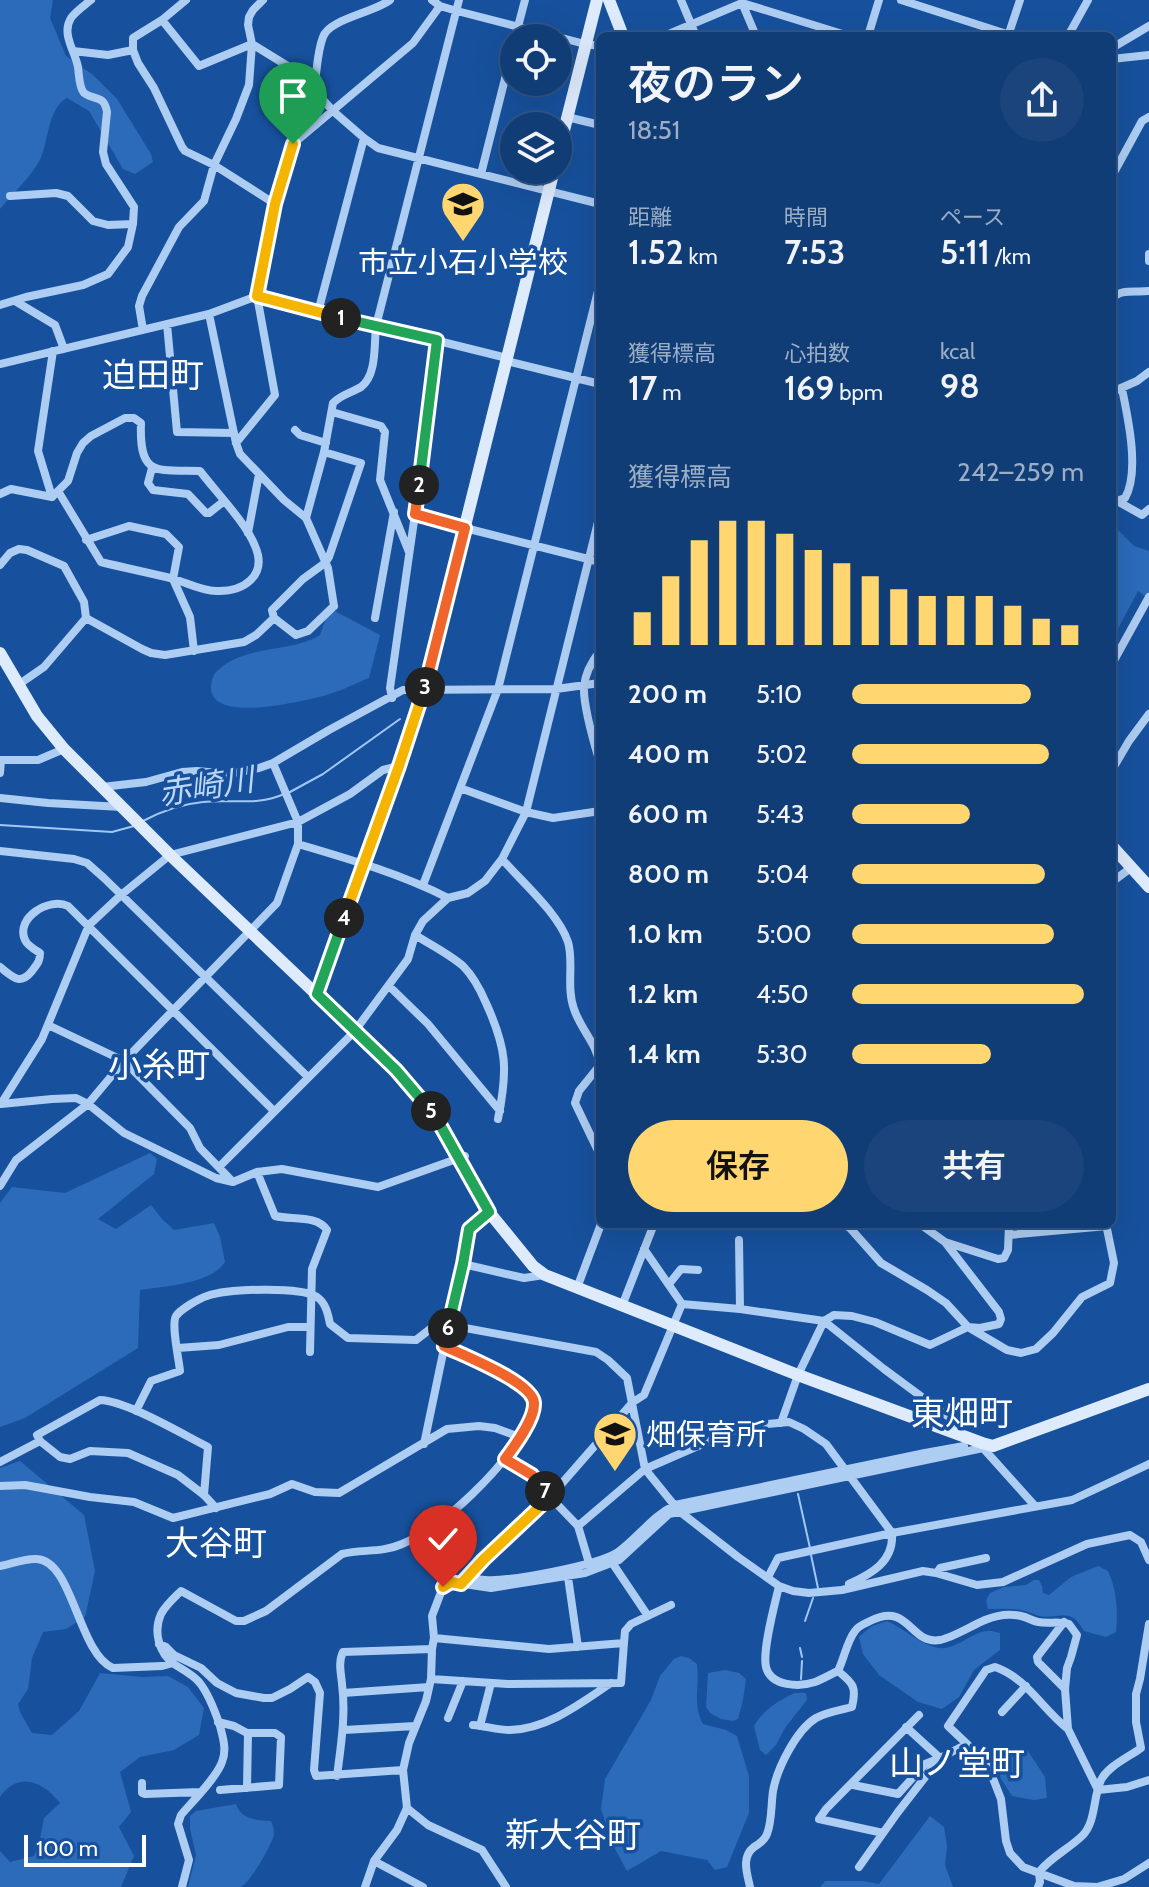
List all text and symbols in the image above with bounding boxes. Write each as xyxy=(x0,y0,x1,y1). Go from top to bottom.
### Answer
map controls xyxy=(500,24,572,184)
button: locate xyxy=(500,24,572,96)
text: 夜のラン xyxy=(628,57,804,110)
button: share xyxy=(1000,58,1084,142)
pin xyxy=(259,62,327,144)
icon: arrive xyxy=(271,74,315,118)
button: layers xyxy=(500,112,572,184)
text: 18:51 xyxy=(628,114,680,146)
school or university icon: 市立小石小学校 xyxy=(439,180,487,243)
text: 距離 xyxy=(628,204,672,231)
text: 時間 xyxy=(784,204,828,231)
text: ペース xyxy=(940,204,1005,231)
text: 1.52 xyxy=(628,231,684,273)
text: 7:53 xyxy=(784,231,845,273)
text: 5:11 xyxy=(940,231,990,273)
text: km xyxy=(684,243,718,270)
text: /km xyxy=(990,243,1031,270)
place label: 市立小石小学校 xyxy=(358,244,568,281)
pin: 1 xyxy=(321,298,361,338)
text: 1 xyxy=(337,304,345,331)
text: kcal xyxy=(940,338,975,365)
text: 獲得標高 xyxy=(628,340,716,367)
text: 心拍数 xyxy=(784,340,850,367)
district label: 迫田町 xyxy=(102,354,204,396)
text: 98 xyxy=(940,365,980,407)
text: 17 xyxy=(628,367,657,409)
text: 169 xyxy=(784,367,834,409)
text: m xyxy=(657,379,682,406)
text: bpm xyxy=(834,379,883,406)
text: 242–259 m xyxy=(957,456,1084,488)
text: 獲得標高 xyxy=(628,461,732,493)
pin: 2 xyxy=(399,465,439,505)
text: 2 xyxy=(413,471,425,498)
pin: 3 xyxy=(405,667,445,707)
text: 3 xyxy=(419,673,431,700)
text: 200 m xyxy=(628,678,707,710)
text: 5:10 xyxy=(756,678,802,710)
text: 400 m xyxy=(628,738,709,770)
text: 5:02 xyxy=(756,738,807,770)
water label: 赤崎川 xyxy=(156,759,259,813)
text: 600 m xyxy=(628,798,708,830)
text: 5:43 xyxy=(756,798,805,830)
text: 800 m xyxy=(628,858,709,890)
text: 5:04 xyxy=(756,858,809,890)
pin: 4 xyxy=(324,898,364,938)
text: 4 xyxy=(337,904,351,931)
text: 1.0 km xyxy=(628,918,703,950)
text: 5:00 xyxy=(756,918,812,950)
text: 1.2 km xyxy=(628,978,698,1010)
text: 4:50 xyxy=(756,978,809,1010)
text: 1.4 km xyxy=(628,1038,701,1070)
text: 5:30 xyxy=(756,1038,808,1070)
district label: 小糸町 xyxy=(108,1044,210,1086)
pin: 5 xyxy=(411,1091,451,1131)
text: 5 xyxy=(425,1097,437,1124)
button: 保存 xyxy=(628,1120,848,1212)
button: 共有 xyxy=(864,1120,1084,1212)
pin: 6 xyxy=(428,1308,468,1348)
text: 6 xyxy=(442,1314,454,1341)
district label: 東畑町 xyxy=(911,1392,1013,1434)
school or university icon: 畑保育所 xyxy=(591,1410,639,1473)
place label: 畑保育所 xyxy=(646,1416,766,1453)
pin: 7 xyxy=(525,1471,565,1511)
text: 7 xyxy=(539,1477,551,1504)
pin xyxy=(409,1505,477,1587)
icon: check xyxy=(421,1517,465,1561)
district label: 大谷町 xyxy=(165,1522,267,1564)
district label: 山ノ堂町 xyxy=(889,1742,1025,1784)
district label: 新大谷町 xyxy=(505,1814,641,1856)
scale bar xyxy=(24,1831,146,1867)
text: 100 m xyxy=(36,1835,98,1862)

